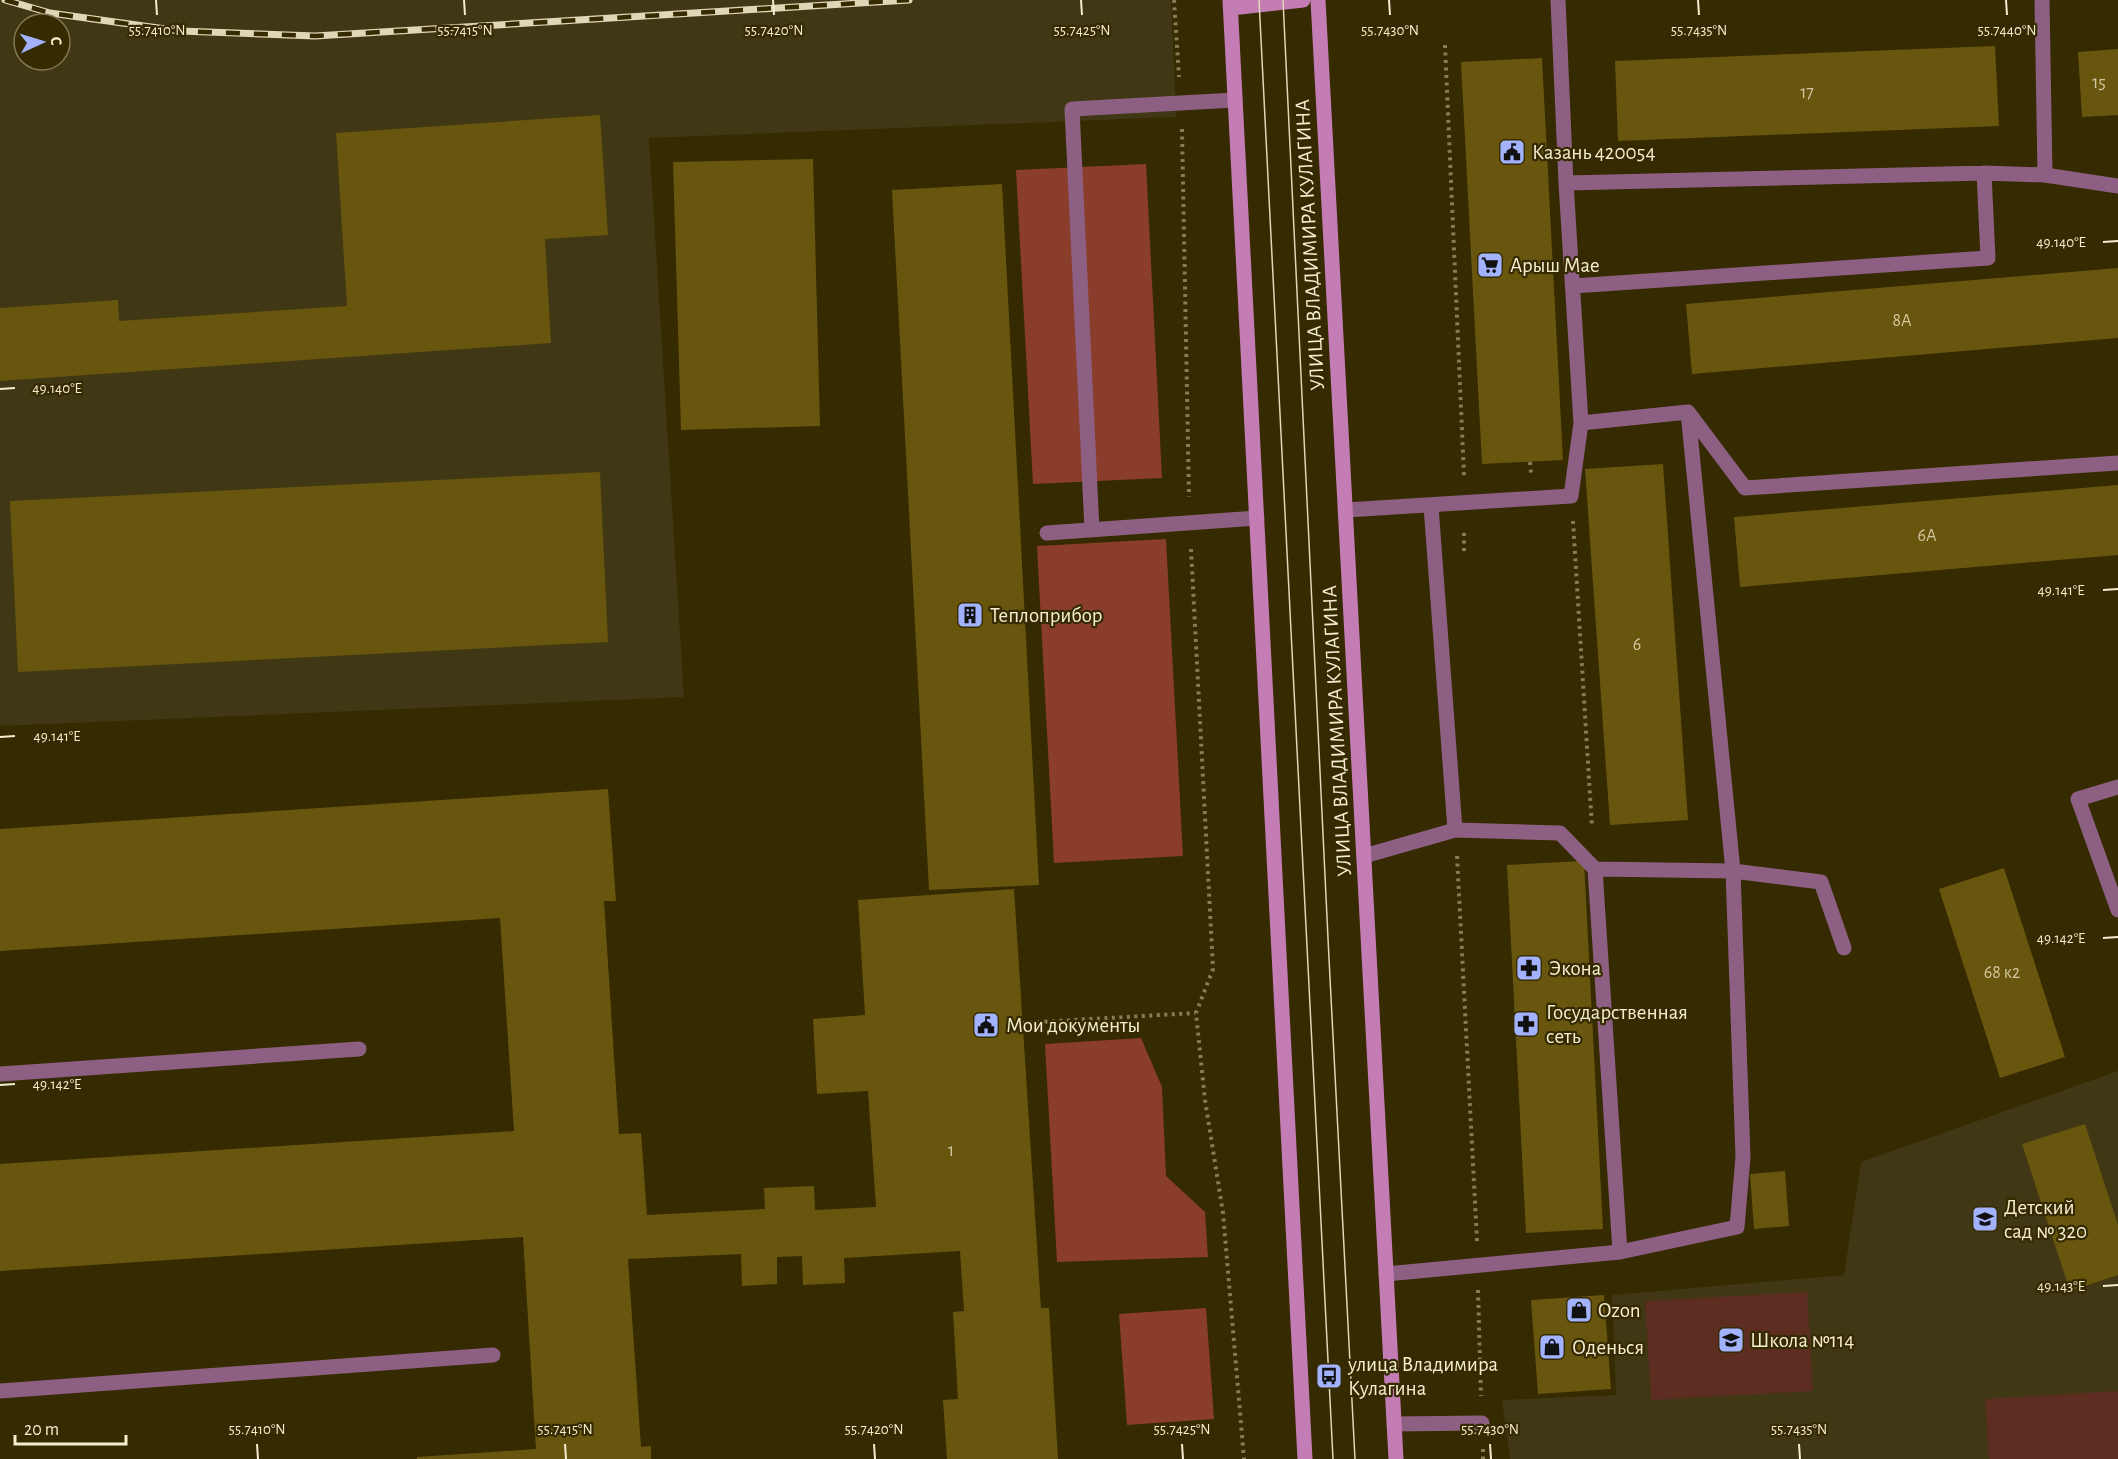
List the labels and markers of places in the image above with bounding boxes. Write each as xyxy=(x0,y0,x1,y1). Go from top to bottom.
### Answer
public building icon: Казань 420054 xyxy=(1497,137,1527,167)
place label: Казань 420054 xyxy=(1532,142,1655,163)
supermarket icon: Арыш Мае xyxy=(1475,250,1505,280)
place label: Арыш Мае xyxy=(1510,255,1600,276)
building icon: Теплоприбор xyxy=(955,600,985,630)
place label: Теплоприбор xyxy=(990,605,1102,626)
pharmacy icon: Экона xyxy=(1514,953,1544,983)
place label: Экона xyxy=(1549,958,1602,979)
place label: Государственная сеть xyxy=(1546,1002,1688,1047)
pharmacy icon: Государственная сеть xyxy=(1511,1009,1541,1039)
public building icon: Мои документы xyxy=(971,1010,1001,1040)
place label: Мои документы xyxy=(1006,1015,1141,1036)
place label: Детский сад № 320 xyxy=(2004,1197,2087,1242)
school or university icon: Детский сад № 320 xyxy=(1970,1204,2000,1234)
shop icon: Ozon xyxy=(1564,1295,1594,1325)
place label: Ozon xyxy=(1598,1300,1641,1321)
school or university icon: Школа №114 xyxy=(1716,1325,1746,1355)
place label: Школа №114 xyxy=(1750,1330,1854,1351)
shop icon: Оденься xyxy=(1537,1332,1567,1362)
place label: Оденься xyxy=(1572,1337,1644,1358)
place label: улица Владимира Кулагина xyxy=(1347,1354,1499,1399)
bus stop icon: улица Владимира Кулагина xyxy=(1314,1361,1344,1391)

